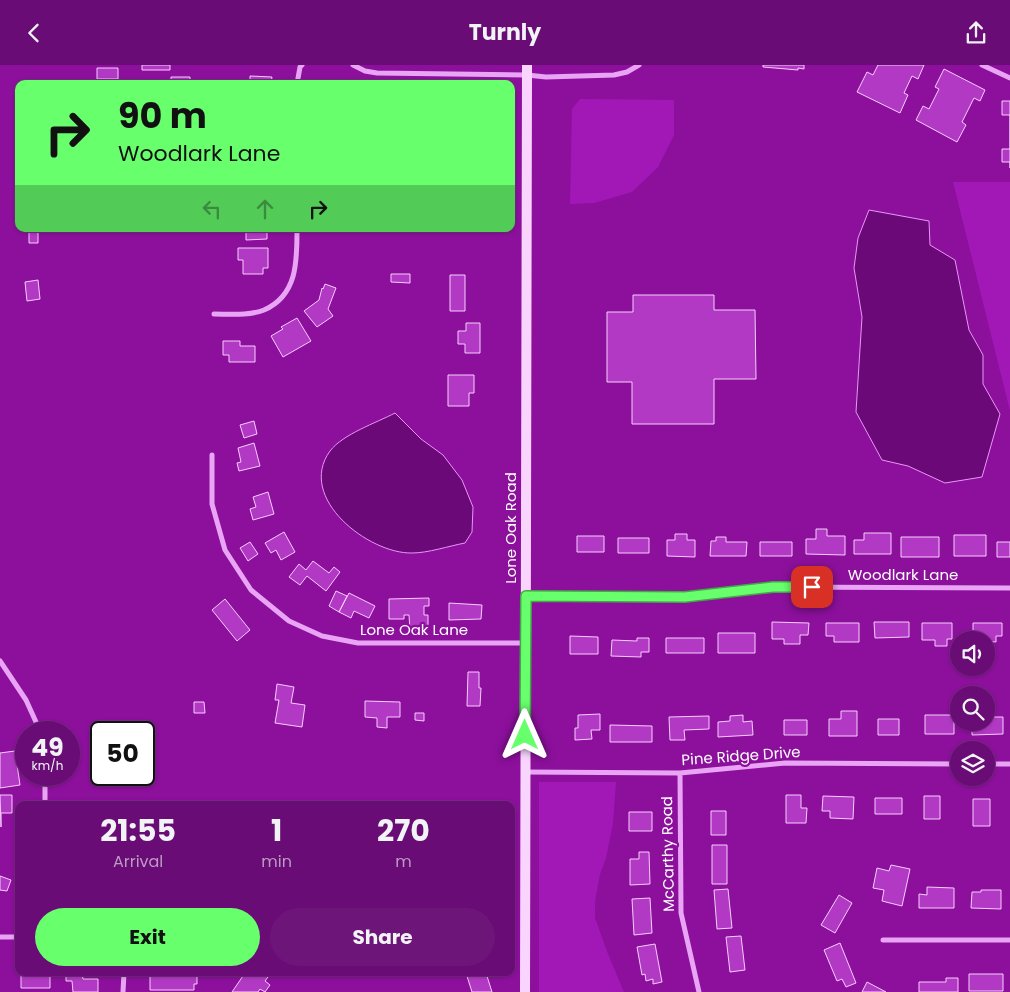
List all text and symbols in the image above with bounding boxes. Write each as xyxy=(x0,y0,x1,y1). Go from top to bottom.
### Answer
text: Turnly xyxy=(469,17,541,48)
icon: back xyxy=(20,19,48,47)
icon: share xyxy=(962,19,990,47)
text: 90 m xyxy=(118,91,207,140)
icon: right xyxy=(35,100,100,165)
text: Woodlark Lane xyxy=(118,138,280,169)
icon: left xyxy=(198,195,226,223)
icon: ahead xyxy=(251,195,279,223)
icon: right xyxy=(304,195,332,223)
street label: Lone Oak Road xyxy=(500,472,521,584)
street label: Woodlark Lane xyxy=(848,564,958,585)
pin xyxy=(791,566,833,608)
icon: arrive xyxy=(798,573,826,601)
street label: Lone Oak Lane xyxy=(360,619,468,640)
map controls xyxy=(950,631,995,786)
button: sound xyxy=(950,631,995,676)
button: search xyxy=(950,686,995,731)
position arrow xyxy=(498,708,550,760)
speed limit sign: 50 xyxy=(90,721,155,786)
text: 49 xyxy=(31,730,64,765)
street label: Pine Ridge Drive xyxy=(681,741,801,770)
button: layers xyxy=(950,741,995,786)
text: km/h xyxy=(32,757,63,774)
street label: McCarthy Road xyxy=(656,796,679,912)
text: 21:55 xyxy=(100,809,176,852)
text: 1 xyxy=(271,809,282,852)
text: 270 xyxy=(377,809,430,852)
text: Arrival xyxy=(113,850,163,873)
text: min xyxy=(261,850,292,873)
text: m xyxy=(395,850,412,873)
button: Exit xyxy=(35,908,260,966)
button: Share xyxy=(270,908,495,966)

